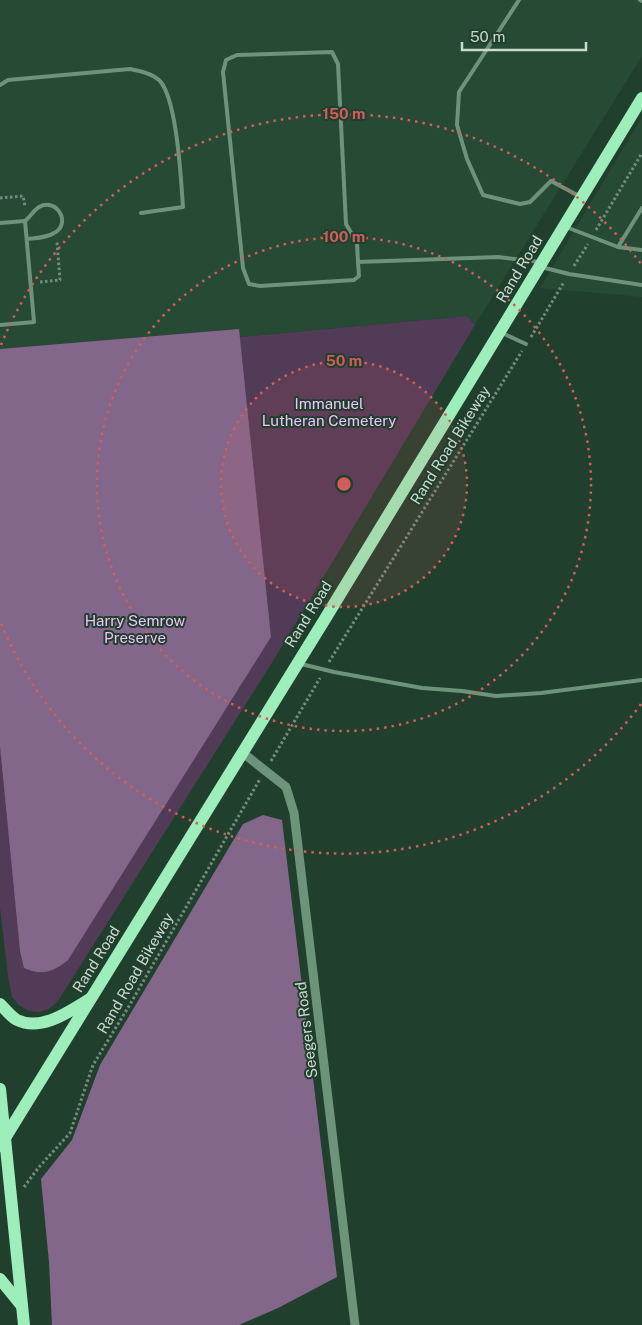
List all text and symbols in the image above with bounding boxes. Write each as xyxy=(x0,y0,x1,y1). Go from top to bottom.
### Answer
scale bar xyxy=(462,20,586,52)
text: 50 m xyxy=(470,28,505,45)
text: 150 m xyxy=(322,105,366,122)
text: 100 m xyxy=(323,228,365,245)
street label: Rand Road xyxy=(492,232,546,306)
text: 50 m xyxy=(326,352,362,369)
street label: Rand Road Bikeway xyxy=(407,383,493,507)
park label: Immanuel Lutheran Cemetery xyxy=(262,395,396,429)
centre of rings xyxy=(335,475,353,493)
street label: Rand Road xyxy=(281,578,335,650)
park label: Harry Semrow Preserve xyxy=(85,612,186,646)
street label: Rand Road Bikeway xyxy=(93,910,177,1036)
street label: Rand Road xyxy=(69,923,123,995)
street label: Seegers Road xyxy=(292,981,320,1079)

